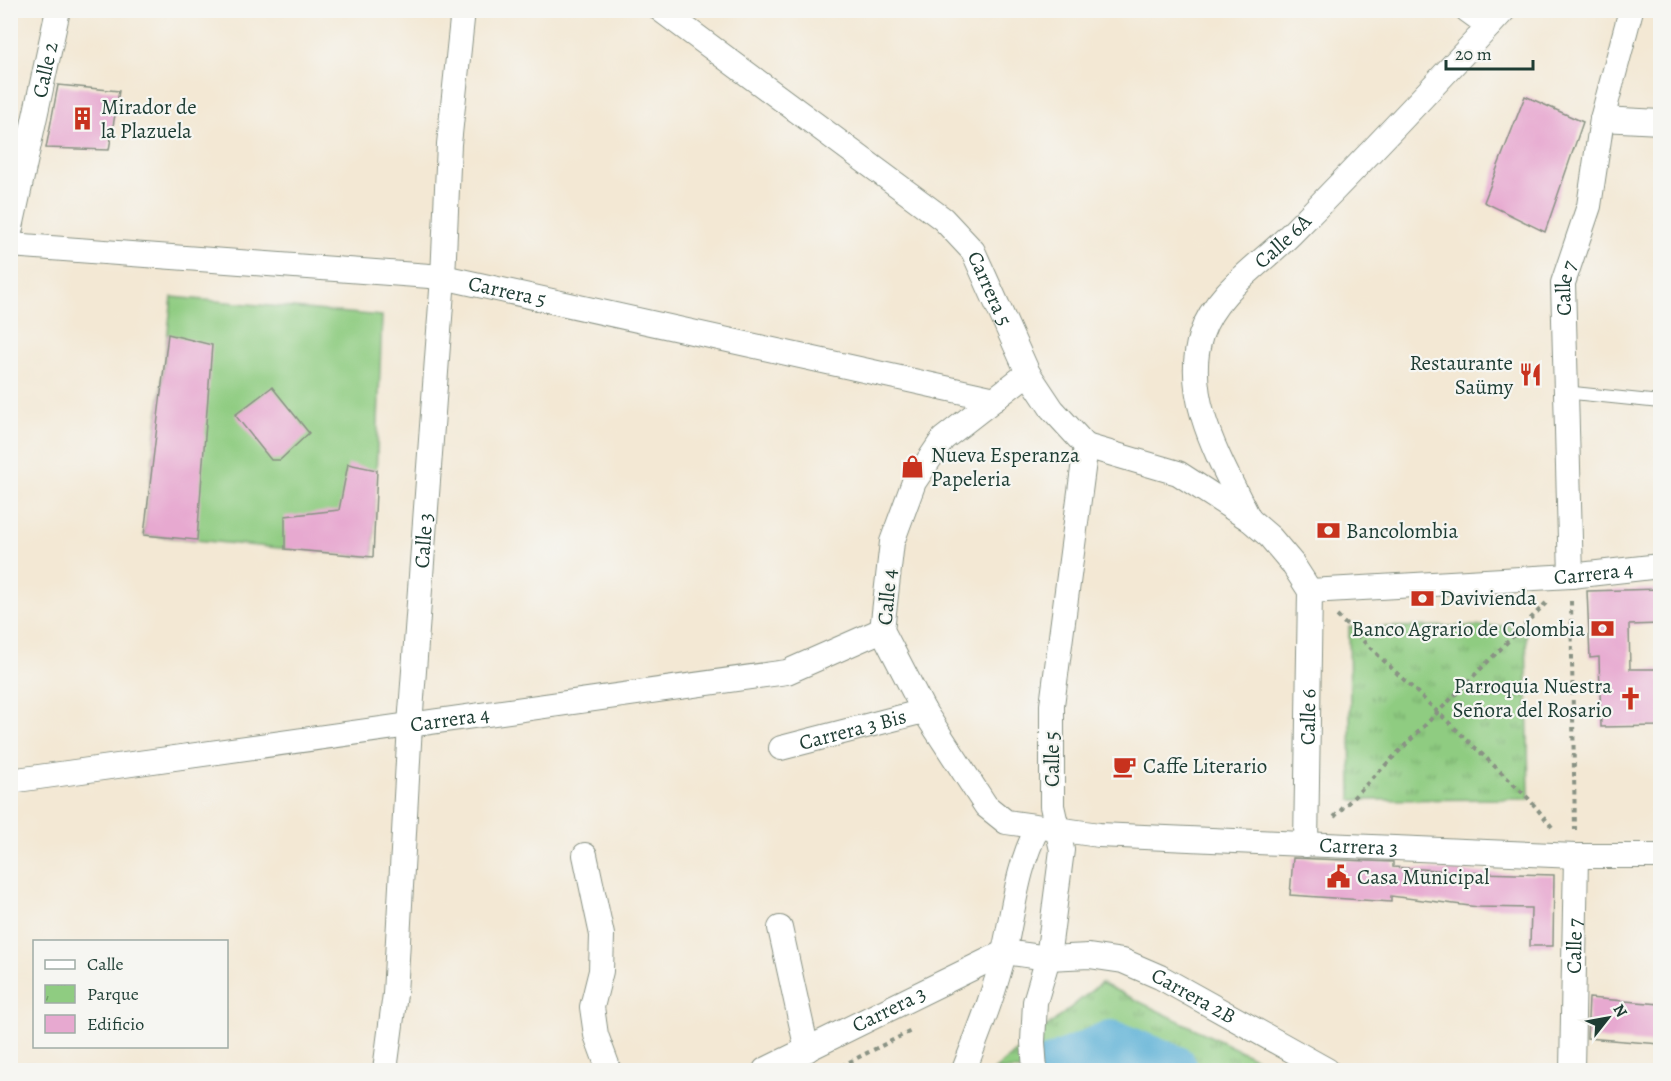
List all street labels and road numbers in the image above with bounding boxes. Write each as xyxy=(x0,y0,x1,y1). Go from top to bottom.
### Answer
street label: Calle 2 xyxy=(25,39,65,100)
street label: Calle 6A xyxy=(1248,207,1318,275)
street label: Carrera 5 xyxy=(961,247,1019,330)
street label: Calle 7 xyxy=(1549,257,1584,316)
street label: Carrera 5 xyxy=(466,269,549,313)
street label: Calle 3 xyxy=(408,512,440,569)
street label: Carrera 4 xyxy=(1553,555,1635,591)
street label: Calle 4 xyxy=(871,568,903,626)
street label: Calle 6 xyxy=(1294,688,1322,745)
street label: Carrera 4 xyxy=(408,700,491,739)
street label: Carrera 3 Bis xyxy=(796,702,909,757)
street label: Calle 5 xyxy=(1038,731,1066,787)
street label: Carrera 3 xyxy=(1319,831,1399,862)
street label: Calle 7 xyxy=(1560,918,1589,974)
street label: Carrera 2B xyxy=(1147,961,1241,1030)
street label: Carrera 3 xyxy=(847,979,930,1039)

